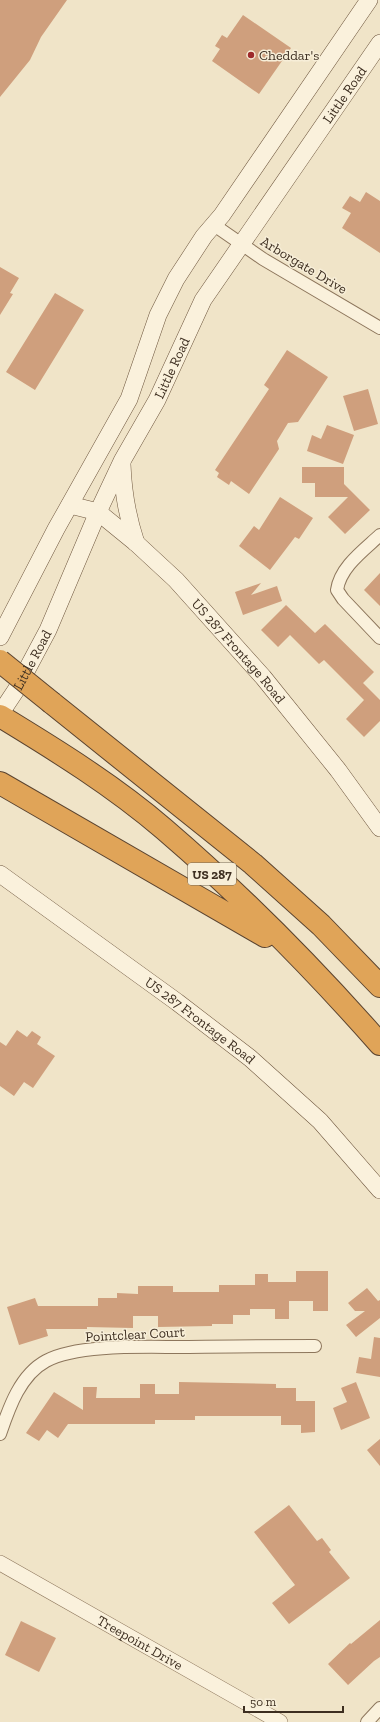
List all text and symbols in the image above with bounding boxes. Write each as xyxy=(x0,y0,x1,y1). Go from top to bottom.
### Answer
place label: Cheddar's xyxy=(259,47,319,64)
marker: Cheddar's xyxy=(246,50,256,60)
street label: Little Road xyxy=(319,63,371,127)
street label: Arborgate Drive xyxy=(257,233,350,298)
street label: Little Road xyxy=(151,334,194,401)
street label: US 287 Frontage Road xyxy=(188,595,289,707)
street label: Little Road xyxy=(10,627,56,693)
road number: US 287 xyxy=(188,863,236,885)
street label: US 287 Frontage Road xyxy=(141,974,259,1068)
street label: Pointclear Court xyxy=(85,1323,186,1346)
street label: Treepoint Drive xyxy=(94,1612,186,1674)
scale bar xyxy=(244,1688,343,1714)
text: 50 m xyxy=(250,1695,277,1709)

